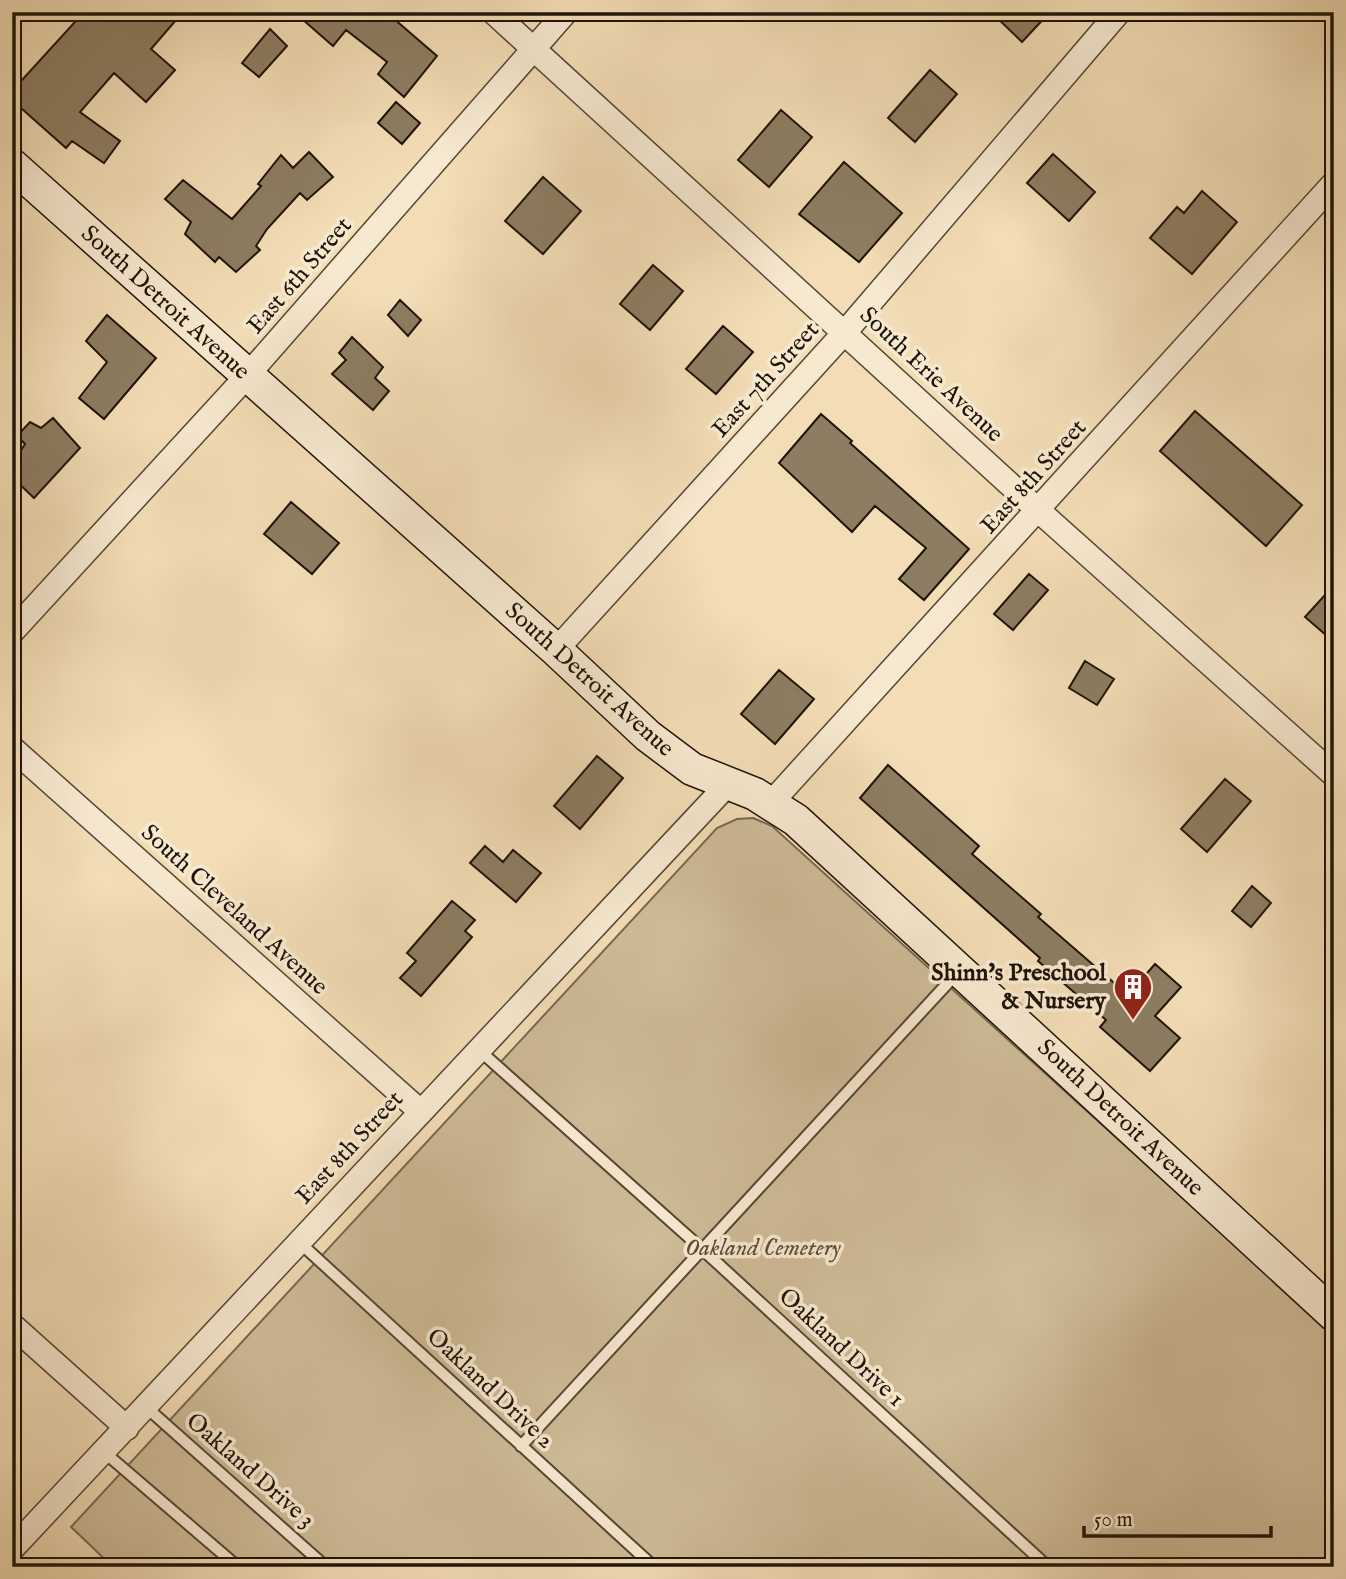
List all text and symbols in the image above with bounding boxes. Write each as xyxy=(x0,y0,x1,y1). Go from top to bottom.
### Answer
street label: East 6th Street xyxy=(241,211,359,341)
street label: South Detroit Avenue xyxy=(74,219,256,387)
street label: South Erie Avenue xyxy=(853,301,1009,449)
street label: East 7th Street xyxy=(706,315,826,445)
street label: East 8th Street xyxy=(974,413,1094,541)
street label: South Detroit Avenue xyxy=(498,596,680,764)
street label: South Cleveland Avenue xyxy=(134,818,334,1002)
place label: Shinn's Preschool & Nursery xyxy=(931,958,1107,1017)
building icon: Shinn's Preschool & Nursery xyxy=(1112,966,1154,1021)
street label: South Detroit Avenue xyxy=(1030,1033,1210,1203)
street label: East 8th Street xyxy=(289,1085,411,1211)
park label: Oakland Cemetery xyxy=(685,1233,842,1264)
street label: Oakland Drive 1 xyxy=(772,1282,910,1414)
street label: Oakland Drive 2 xyxy=(420,1322,560,1456)
street label: Oakland Drive 3 xyxy=(179,1406,321,1536)
scale bar xyxy=(1084,1495,1271,1539)
text: 50 m xyxy=(1094,1507,1133,1534)

